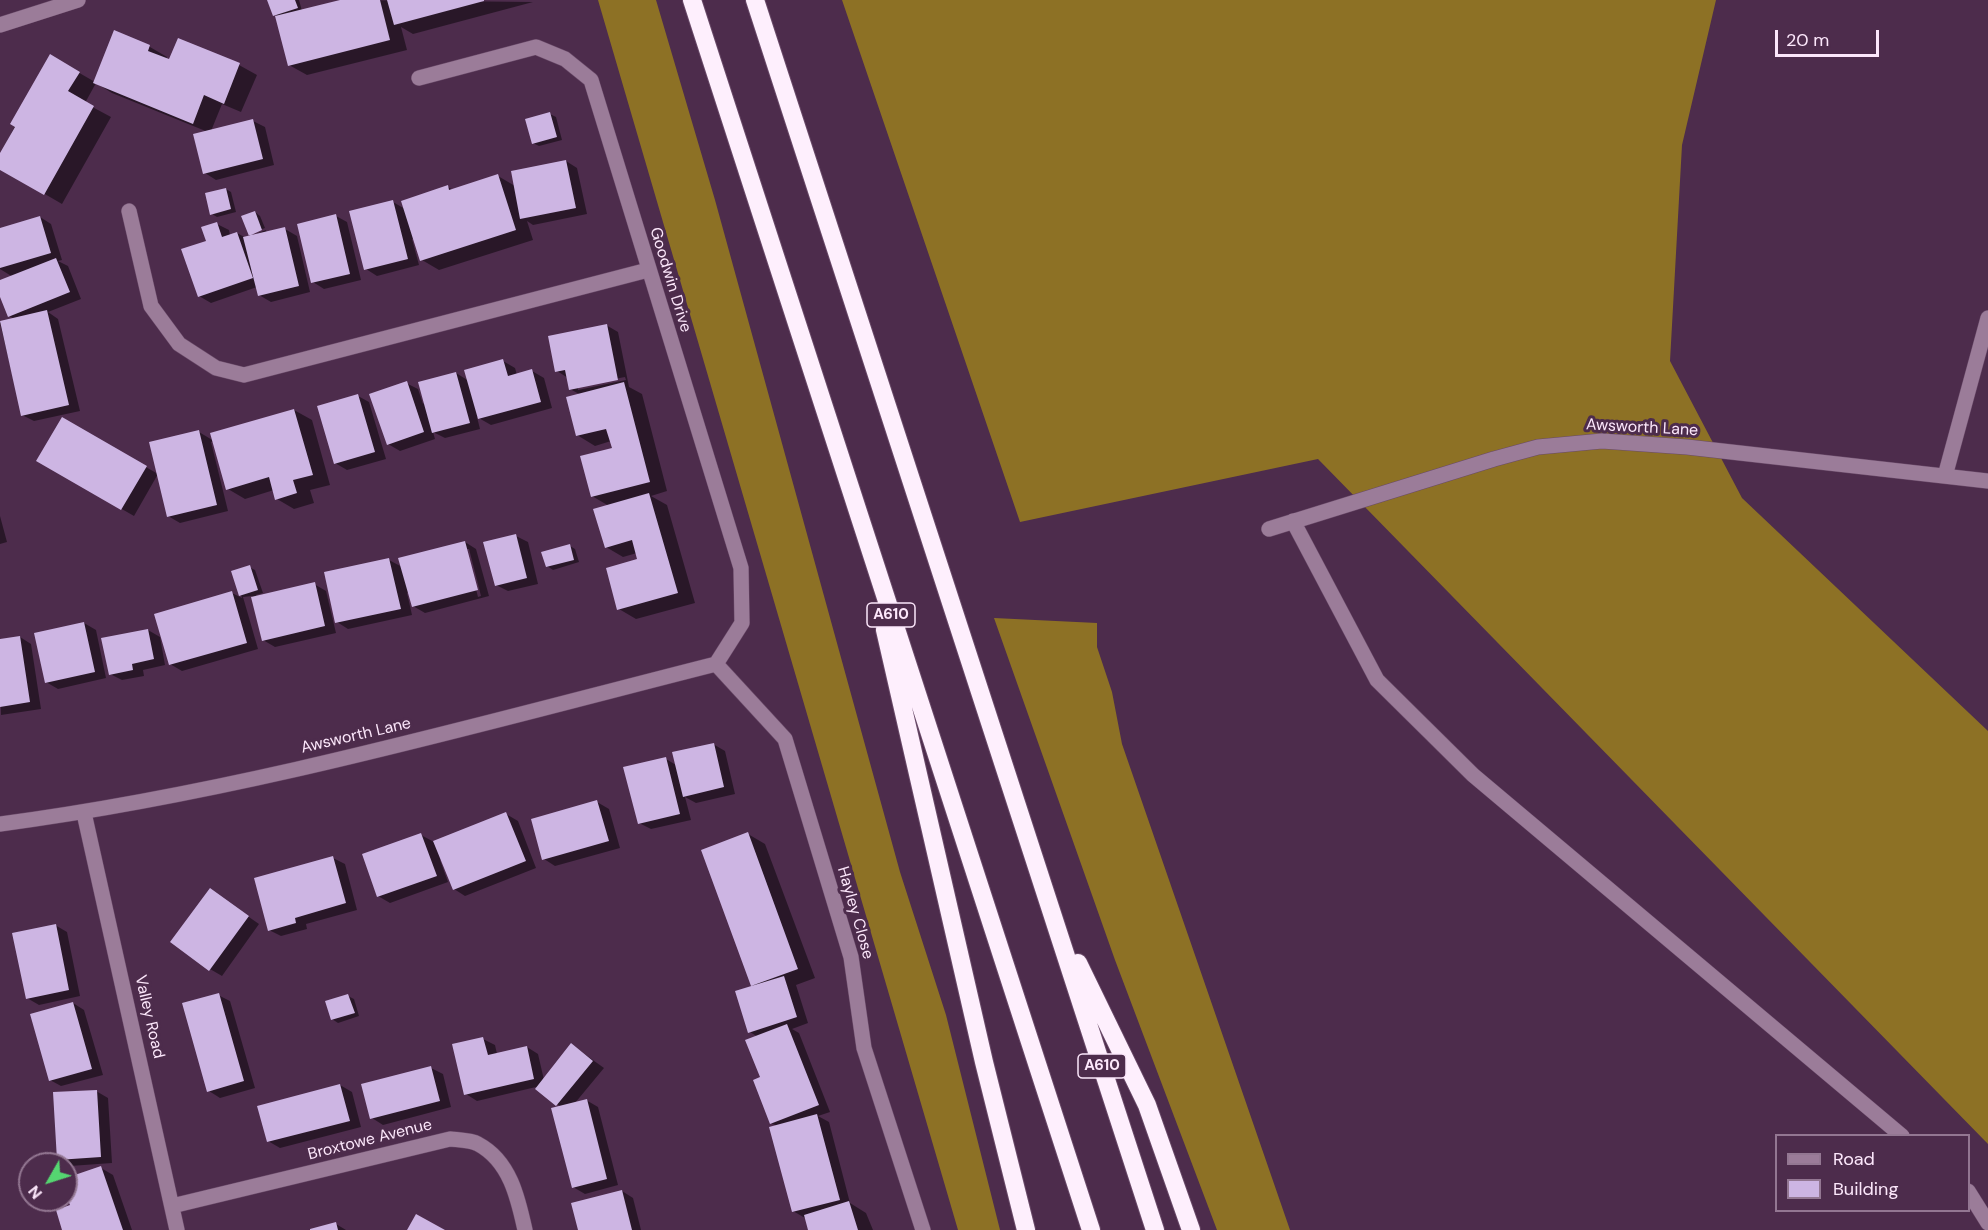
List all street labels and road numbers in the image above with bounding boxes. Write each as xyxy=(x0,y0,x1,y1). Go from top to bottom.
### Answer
street label: Goodwin Drive xyxy=(645,225,695,335)
street label: Awsworth Lane xyxy=(1585,415,1699,441)
road number: A610 xyxy=(867,603,915,627)
street label: Awsworth Lane xyxy=(299,714,413,758)
street label: Hayley Close xyxy=(833,865,877,961)
street label: Valley Road xyxy=(130,974,168,1060)
road number: A610 xyxy=(1078,1054,1126,1078)
street label: Broxtowe Avenue xyxy=(306,1115,434,1165)

